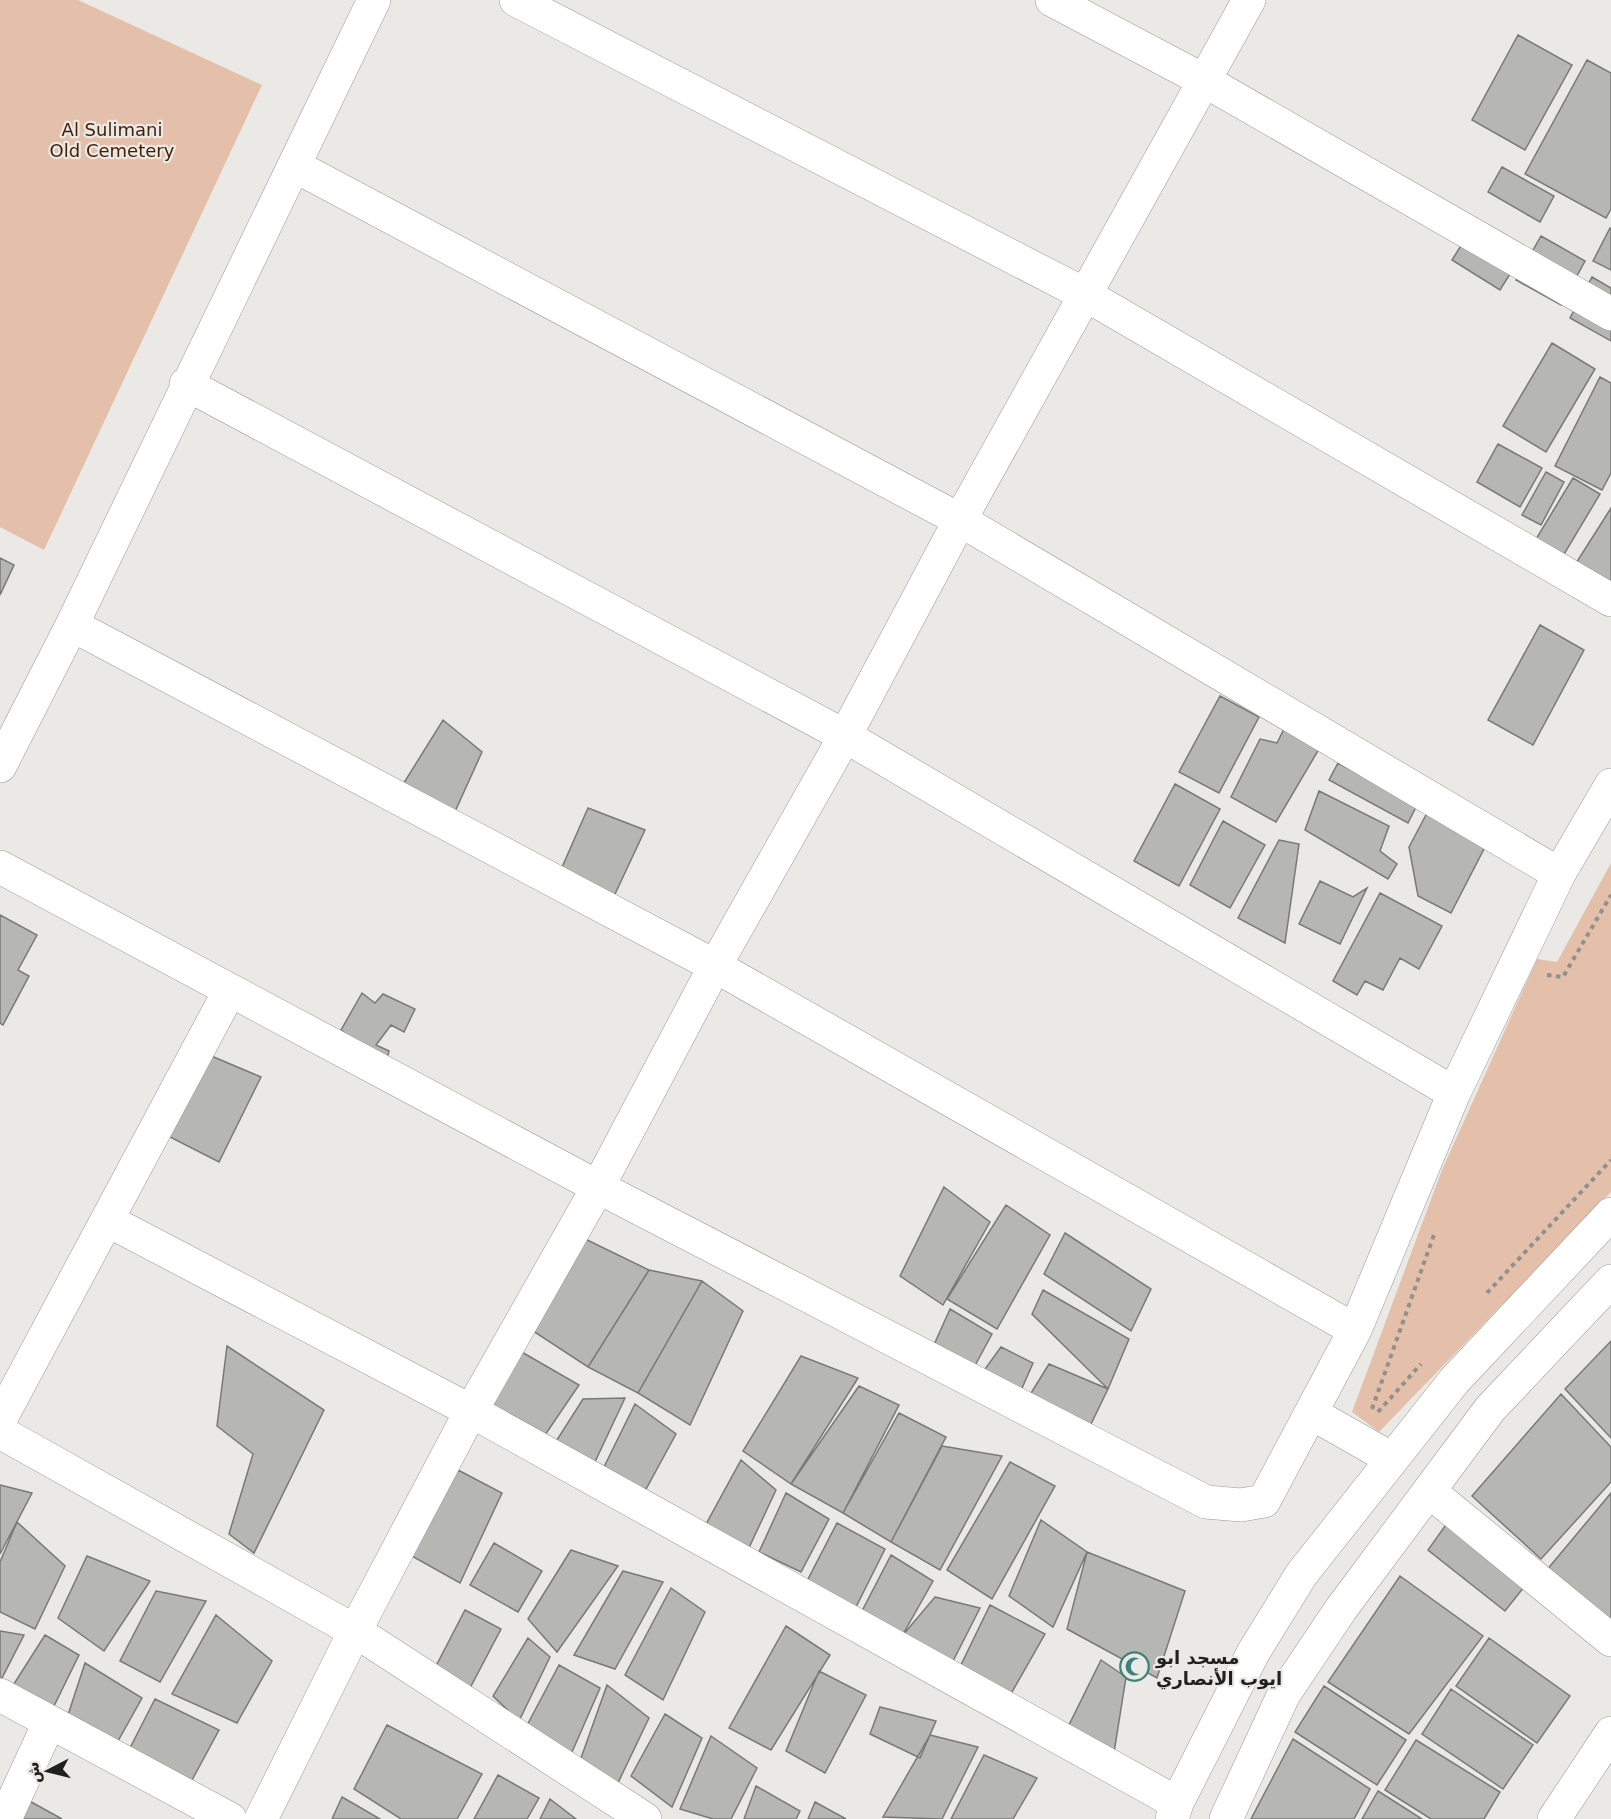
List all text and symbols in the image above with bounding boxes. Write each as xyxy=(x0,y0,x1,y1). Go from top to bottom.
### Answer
park label: Al Sulimani Old Cemetery xyxy=(50,119,175,161)
place label: مسجد ابو ايوب الأنصاري xyxy=(1155,1647,1282,1690)
mosque icon: مسجد ابو ايوب الأنصاري xyxy=(1119,1651,1151,1683)
north arrow xyxy=(18,1741,78,1801)
text: ش xyxy=(23,1761,44,1785)

